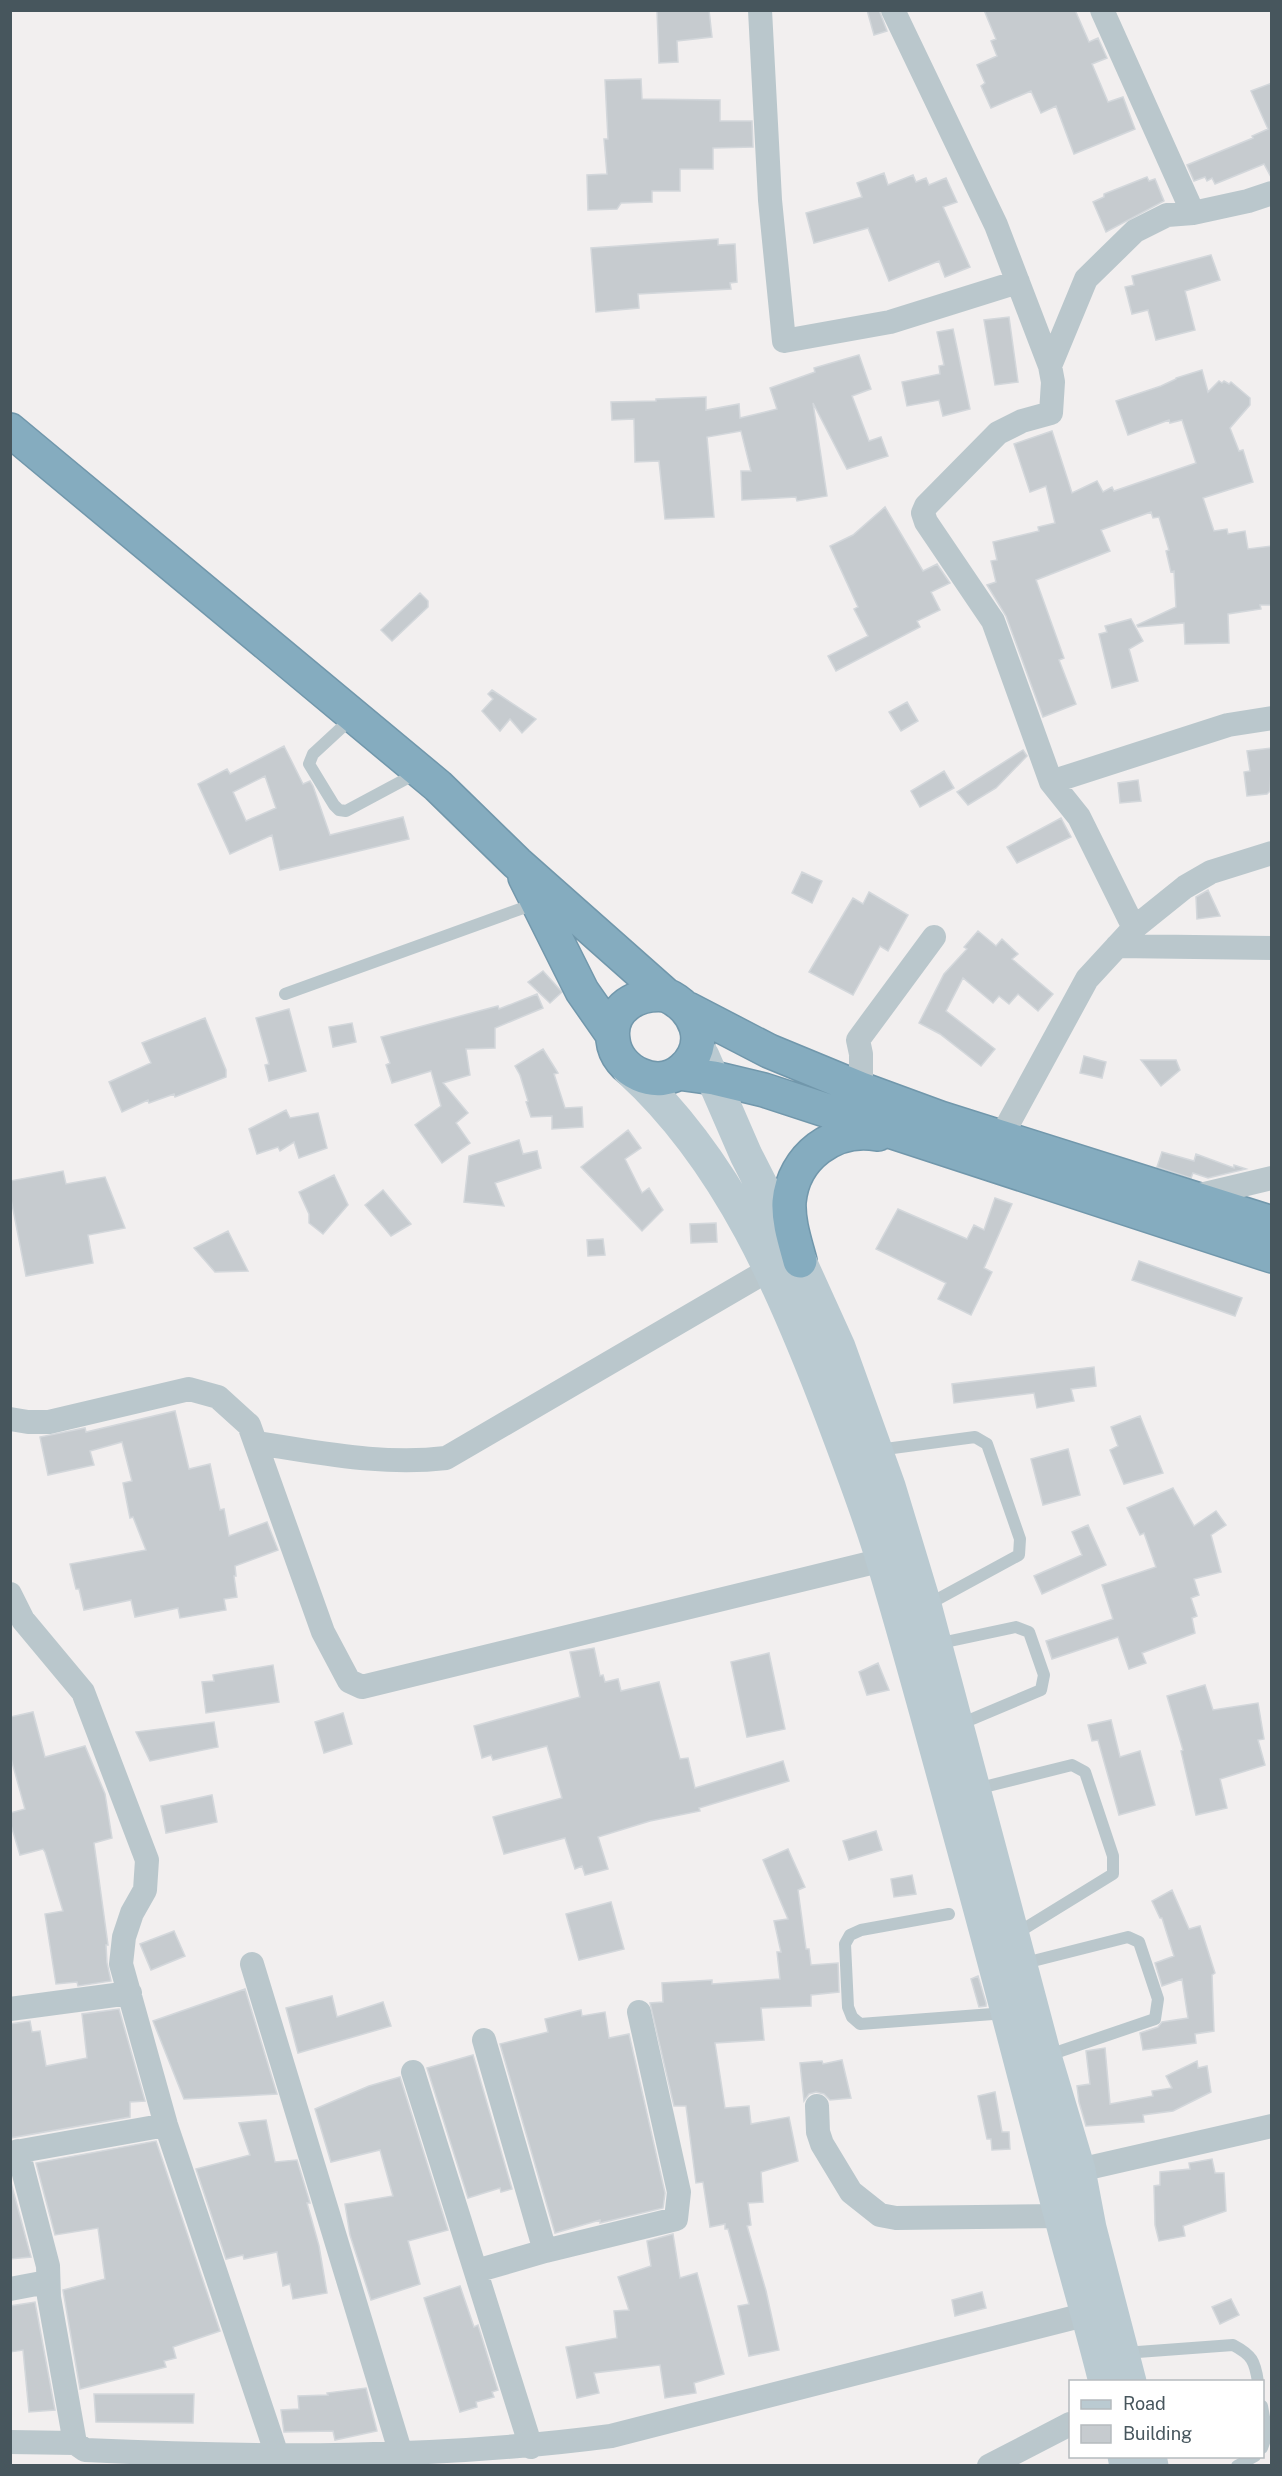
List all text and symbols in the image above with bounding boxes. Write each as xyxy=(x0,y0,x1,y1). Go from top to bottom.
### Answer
legend xyxy=(1069,2380,1264,2458)
text: Road xyxy=(1123,2393,1166,2414)
text: Building xyxy=(1123,2423,1192,2444)

